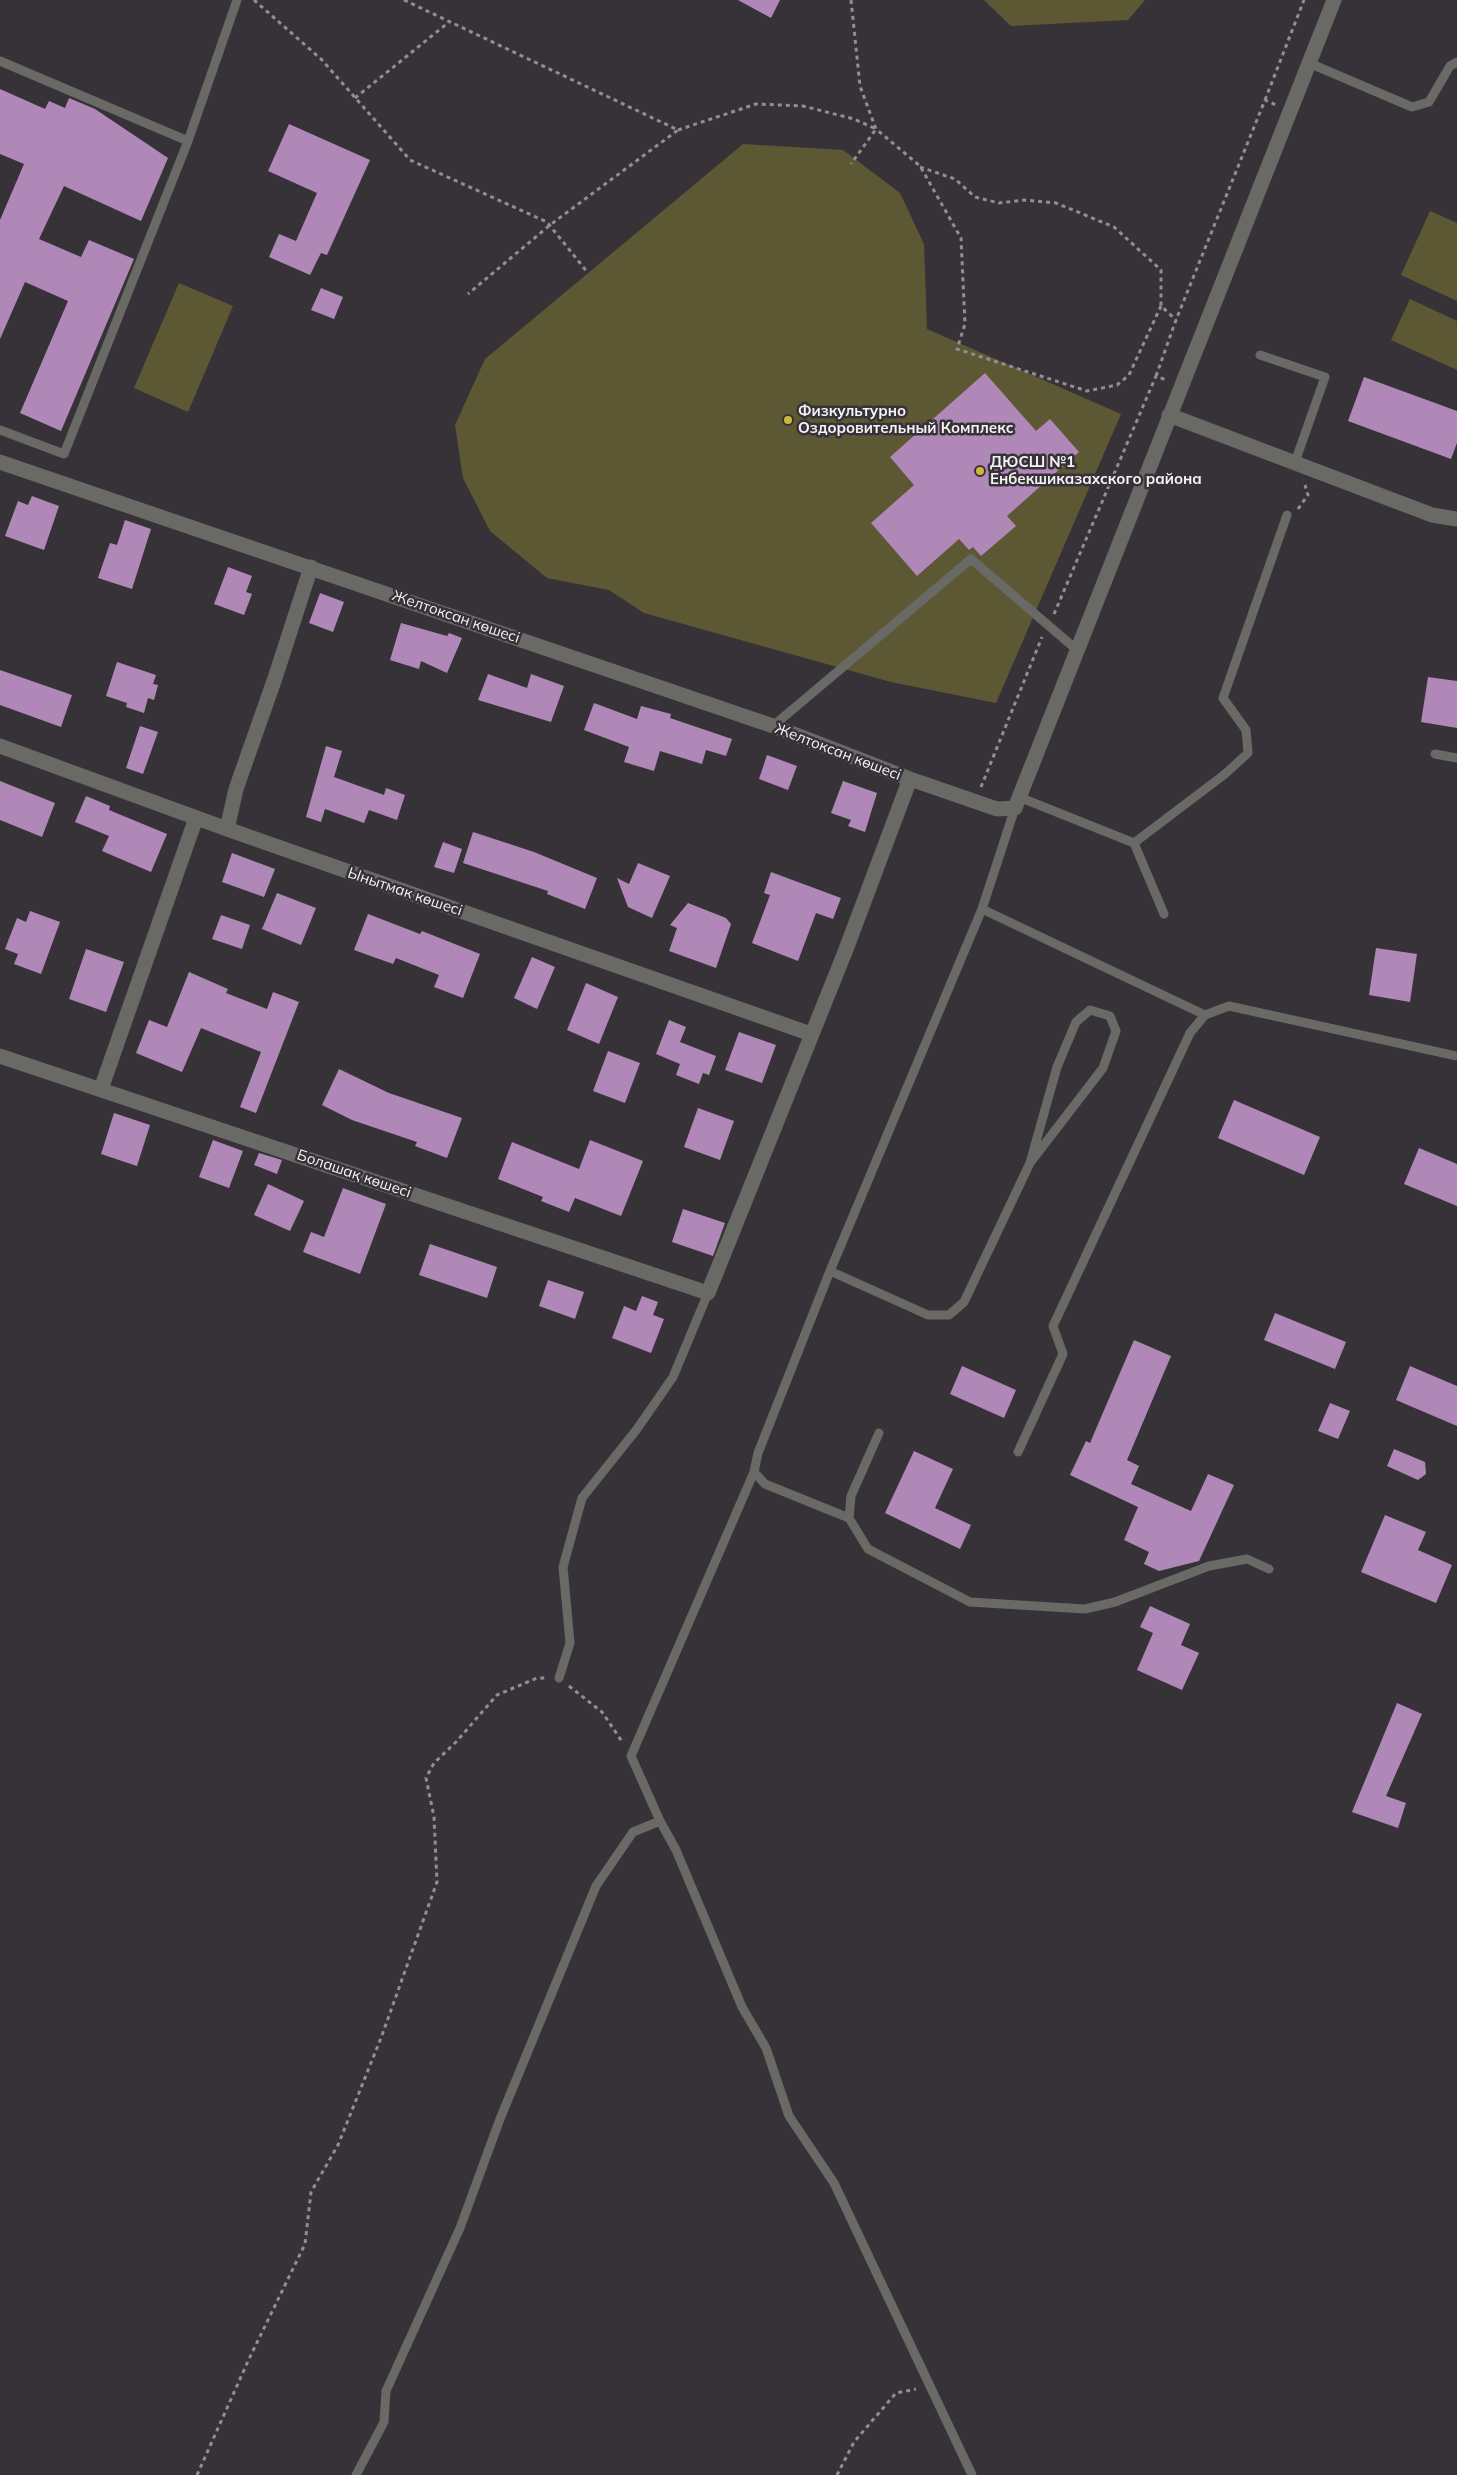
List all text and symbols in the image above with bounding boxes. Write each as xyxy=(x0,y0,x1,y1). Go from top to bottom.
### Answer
place label: Физкультурно Оздоровительный Комплекс xyxy=(798,402,1014,437)
marker: Физкультурно Оздоровительный Комплекс xyxy=(782,414,794,426)
place label: ДЮСШ №1 Енбекшиказахского района xyxy=(990,453,1202,488)
marker: ДЮСШ №1 Енбекшиказахского района xyxy=(974,465,986,477)
street label: Желтоксан көшесі xyxy=(390,587,522,647)
street label: Желтоксан көшесі xyxy=(772,720,904,784)
street label: Ынытмак көшесі xyxy=(345,864,465,920)
street label: Болашақ көшесі xyxy=(295,1146,413,1202)

